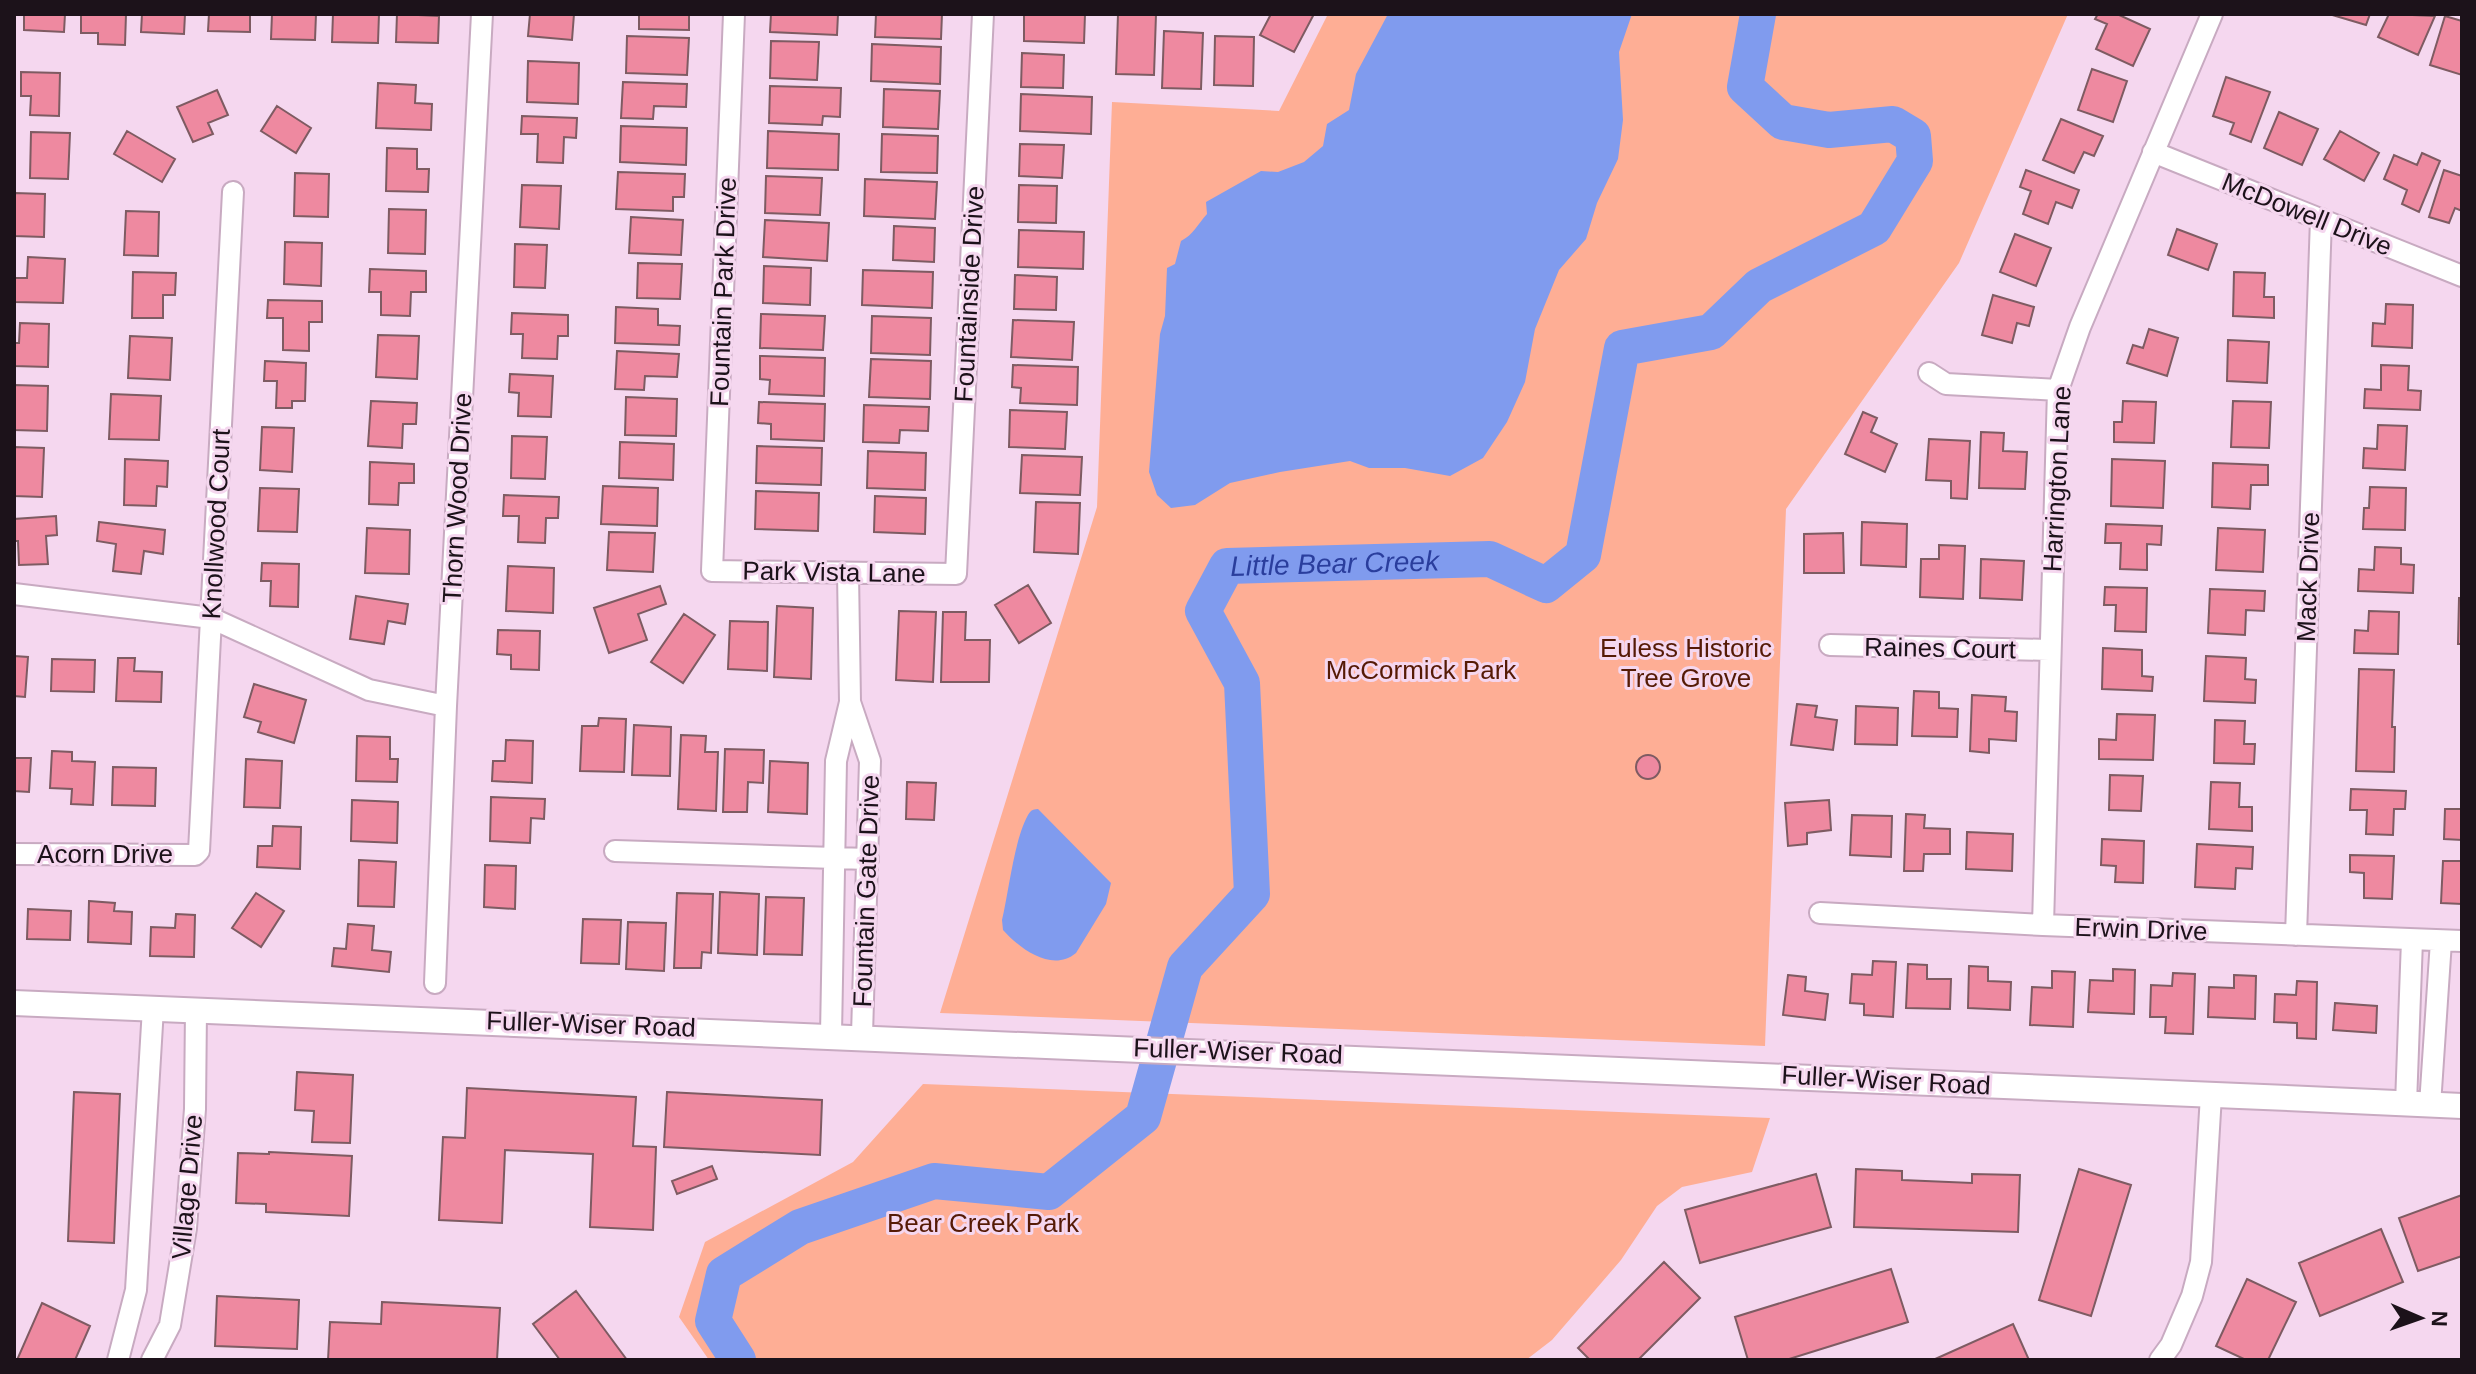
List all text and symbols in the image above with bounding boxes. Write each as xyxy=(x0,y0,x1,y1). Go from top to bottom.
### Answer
street label: McDowell Drive xyxy=(2218,166,2396,262)
street label: Fountain Park Drive xyxy=(704,177,742,407)
street label: Fountainside Drive xyxy=(948,185,990,403)
street label: Harrington Lane xyxy=(2037,385,2077,573)
street label: Thorn Wood Drive xyxy=(437,392,477,604)
street label: Knollwood Court xyxy=(196,427,236,620)
street label: Mack Drive xyxy=(2291,512,2325,642)
water label: Little Bear Creek xyxy=(1230,545,1441,581)
street label: Park Vista Lane xyxy=(742,555,926,589)
street label: Raines Court xyxy=(1864,632,2017,664)
park label: Euless Historic Tree Grove xyxy=(1600,633,1772,693)
park label: McCormick Park xyxy=(1326,655,1517,685)
street label: Fountain Gate Drive xyxy=(847,774,885,1008)
street label: Acorn Drive xyxy=(37,839,173,869)
street label: Erwin Drive xyxy=(2074,912,2208,946)
street label: Fuller-Wiser Road xyxy=(486,1005,696,1043)
street label: Fuller-Wiser Road xyxy=(1133,1032,1343,1070)
street label: Fuller-Wiser Road xyxy=(1781,1060,1991,1100)
street label: Village Drive xyxy=(166,1113,208,1261)
park label: Bear Creek Park xyxy=(887,1208,1080,1238)
north arrow xyxy=(2380,1278,2460,1358)
text: N xyxy=(2427,1310,2452,1327)

